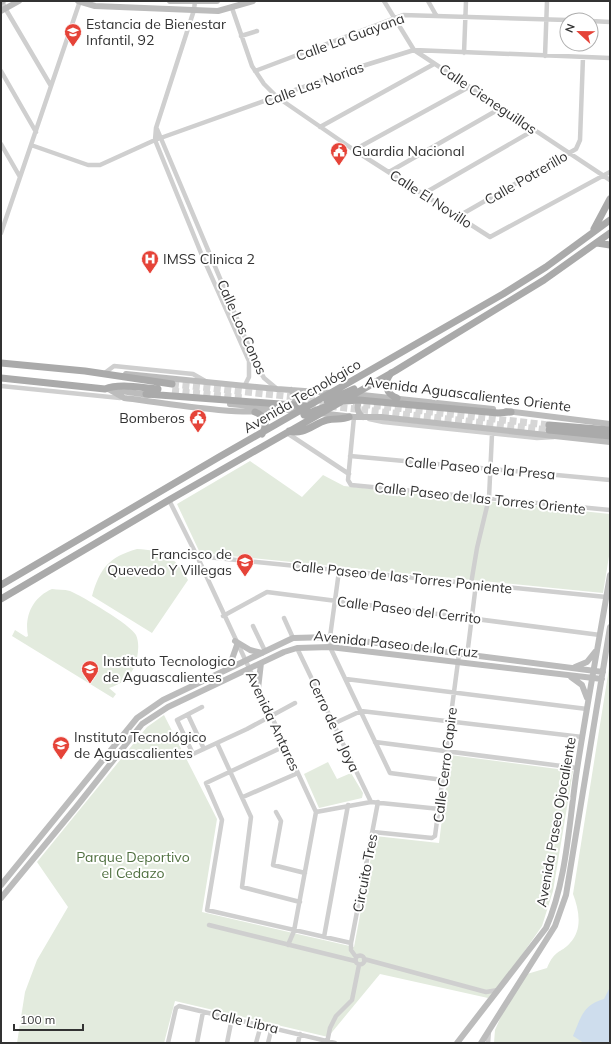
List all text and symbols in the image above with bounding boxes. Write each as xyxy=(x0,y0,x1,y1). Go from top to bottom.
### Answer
street label: Calle La Guayana xyxy=(293,9,407,65)
north arrow xyxy=(559,12,599,52)
place label: Estancia de Bienestar Infantil, 92 xyxy=(86,15,227,49)
school or university icon: Estancia de Bienestar Infantil, 92 xyxy=(63,22,83,47)
text: N xyxy=(562,22,578,35)
street label: Calle Las Norias xyxy=(262,58,366,110)
street label: Calle Cieneguillas xyxy=(436,60,540,138)
public building icon: Guardia Nacional xyxy=(329,141,349,166)
place label: Guardia Nacional xyxy=(352,142,465,160)
street label: Calle Potrerillo xyxy=(481,147,571,209)
street label: Calle El Novillo xyxy=(386,166,476,232)
hospital icon: IMSS Clinica 2 xyxy=(140,249,160,274)
place label: IMSS Clinica 2 xyxy=(163,250,255,268)
street label: Calle Los Conos xyxy=(213,277,271,377)
street label: Avenida Tecnológico xyxy=(240,355,364,437)
street label: Avenida Aguascalientes Oriente xyxy=(364,372,572,416)
public building icon: Bomberos xyxy=(188,408,208,433)
place label: Bomberos xyxy=(119,409,185,427)
street label: Calle Paseo de la Presa xyxy=(404,452,556,484)
street label: Calle Paseo de las Torres Oriente xyxy=(374,478,586,518)
place label: Francisco de Quevedo Y Villegas xyxy=(107,545,232,579)
school or university icon: Francisco de Quevedo Y Villegas xyxy=(235,552,255,577)
street label: Calle Paseo de las Torres Poniente xyxy=(291,556,513,598)
street label: Calle Paseo del Cerrito xyxy=(336,592,482,628)
street label: Avenida Paseo de la Cruz xyxy=(313,626,479,662)
place label: Instituto Tecnologico de Aguascalientes xyxy=(103,652,235,686)
school or university icon: Instituto Tecnologico de Aguascalientes xyxy=(80,659,100,684)
street label: Avenida Antares xyxy=(242,668,304,774)
street label: Cerro de la Joya xyxy=(304,675,364,775)
street label: Calle Cerro Capire xyxy=(429,706,461,824)
place label: Instituto Tecnológico de Aguascalientes xyxy=(74,728,206,762)
school or university icon: Instituto Tecnológico de Aguascalientes xyxy=(51,735,71,760)
street label: Avenida Paseo Ojocaliente xyxy=(532,735,580,909)
street label: Circuito Tres xyxy=(349,832,381,914)
park label: Parque Deportivo el Cedazo xyxy=(76,848,190,882)
street label: Calle Libra xyxy=(210,1005,280,1037)
scale bar xyxy=(14,1006,83,1032)
text: 100 m xyxy=(20,1012,55,1027)

